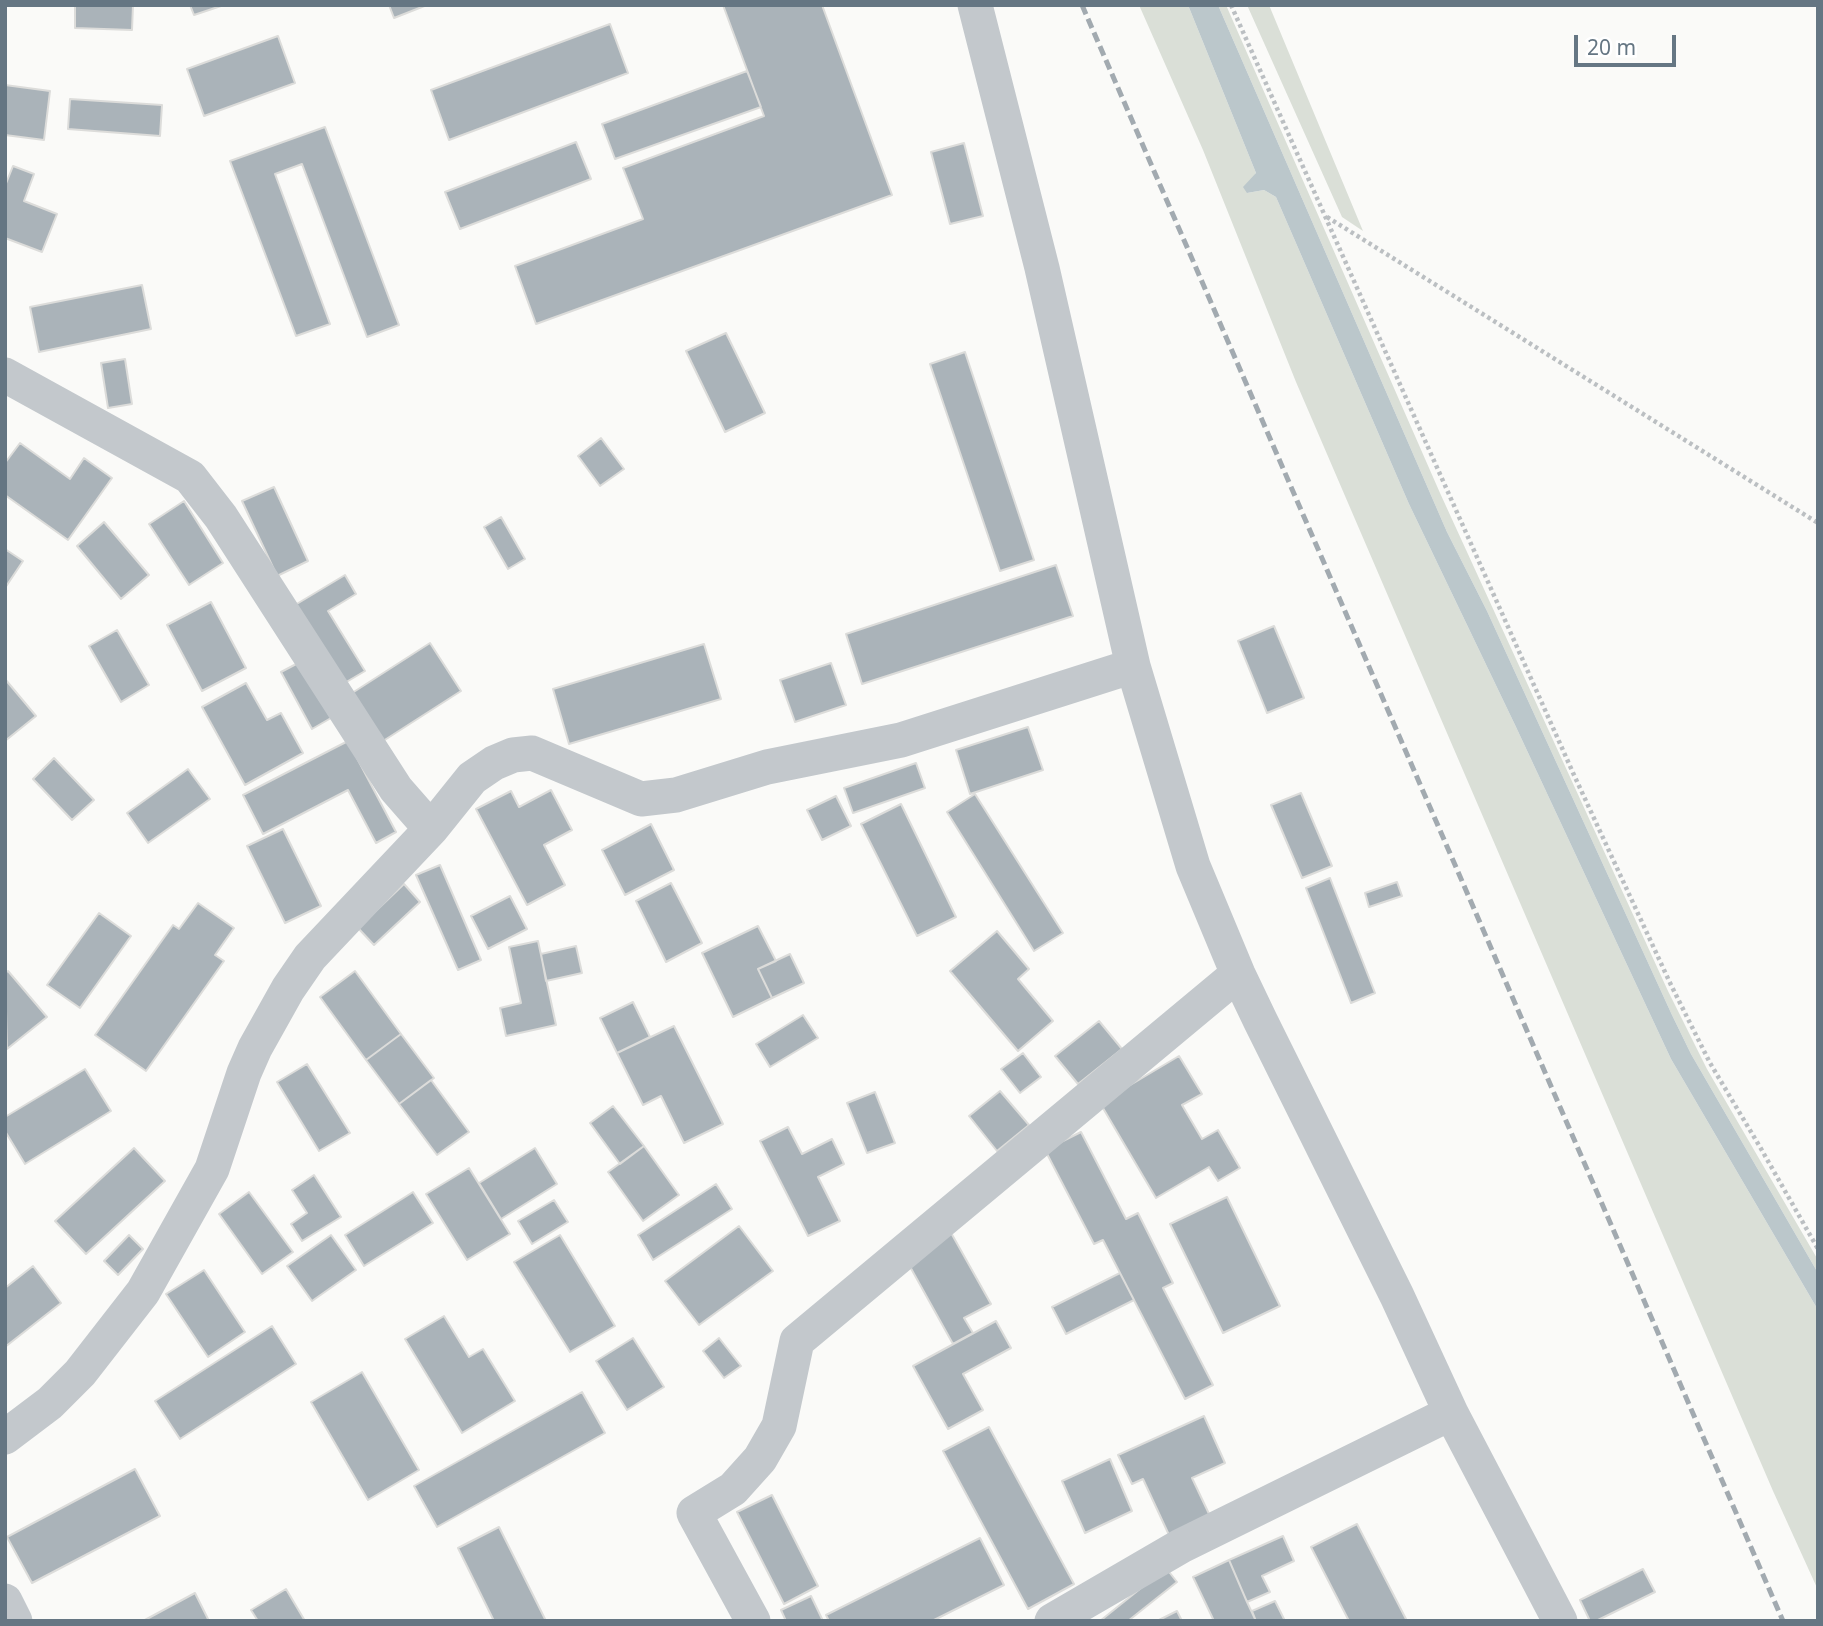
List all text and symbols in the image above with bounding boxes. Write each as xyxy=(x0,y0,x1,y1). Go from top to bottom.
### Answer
scale bar xyxy=(1578,21,1680,65)
text: 20 m xyxy=(1587,33,1636,61)

